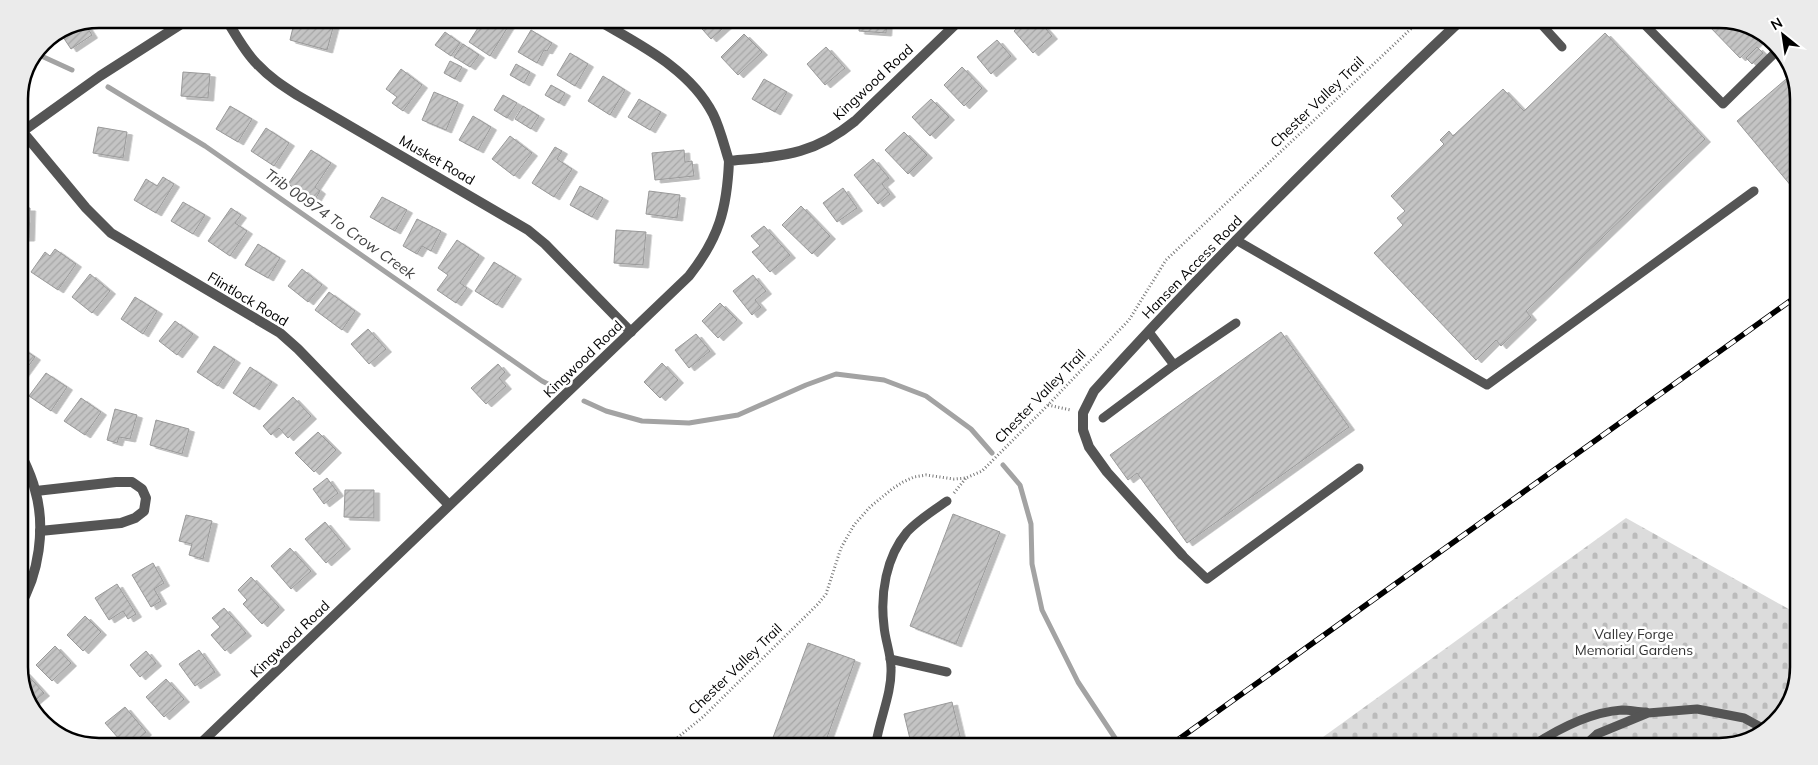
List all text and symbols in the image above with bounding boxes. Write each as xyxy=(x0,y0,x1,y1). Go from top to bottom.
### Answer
north arrow xyxy=(1758,10,1808,60)
text: N xyxy=(1767,13,1786,34)
street label: Kingwood Road xyxy=(829,40,917,124)
street label: Chester Valley Trail xyxy=(1266,53,1368,151)
street label: Musket Road xyxy=(396,131,478,189)
water label: Trib 00974 To Crow Creek xyxy=(261,164,420,284)
street label: Hansen Access Road xyxy=(1138,211,1246,323)
street label: Flintlock Road xyxy=(204,268,292,330)
street label: Kingwood Road xyxy=(540,317,626,401)
street label: Chester Valley Trail xyxy=(991,345,1089,447)
street label: Kingwood Road xyxy=(247,597,333,681)
street label: Chester Valley Trail xyxy=(684,620,786,718)
park label: Valley Forge Memorial Gardens xyxy=(1575,625,1693,659)

